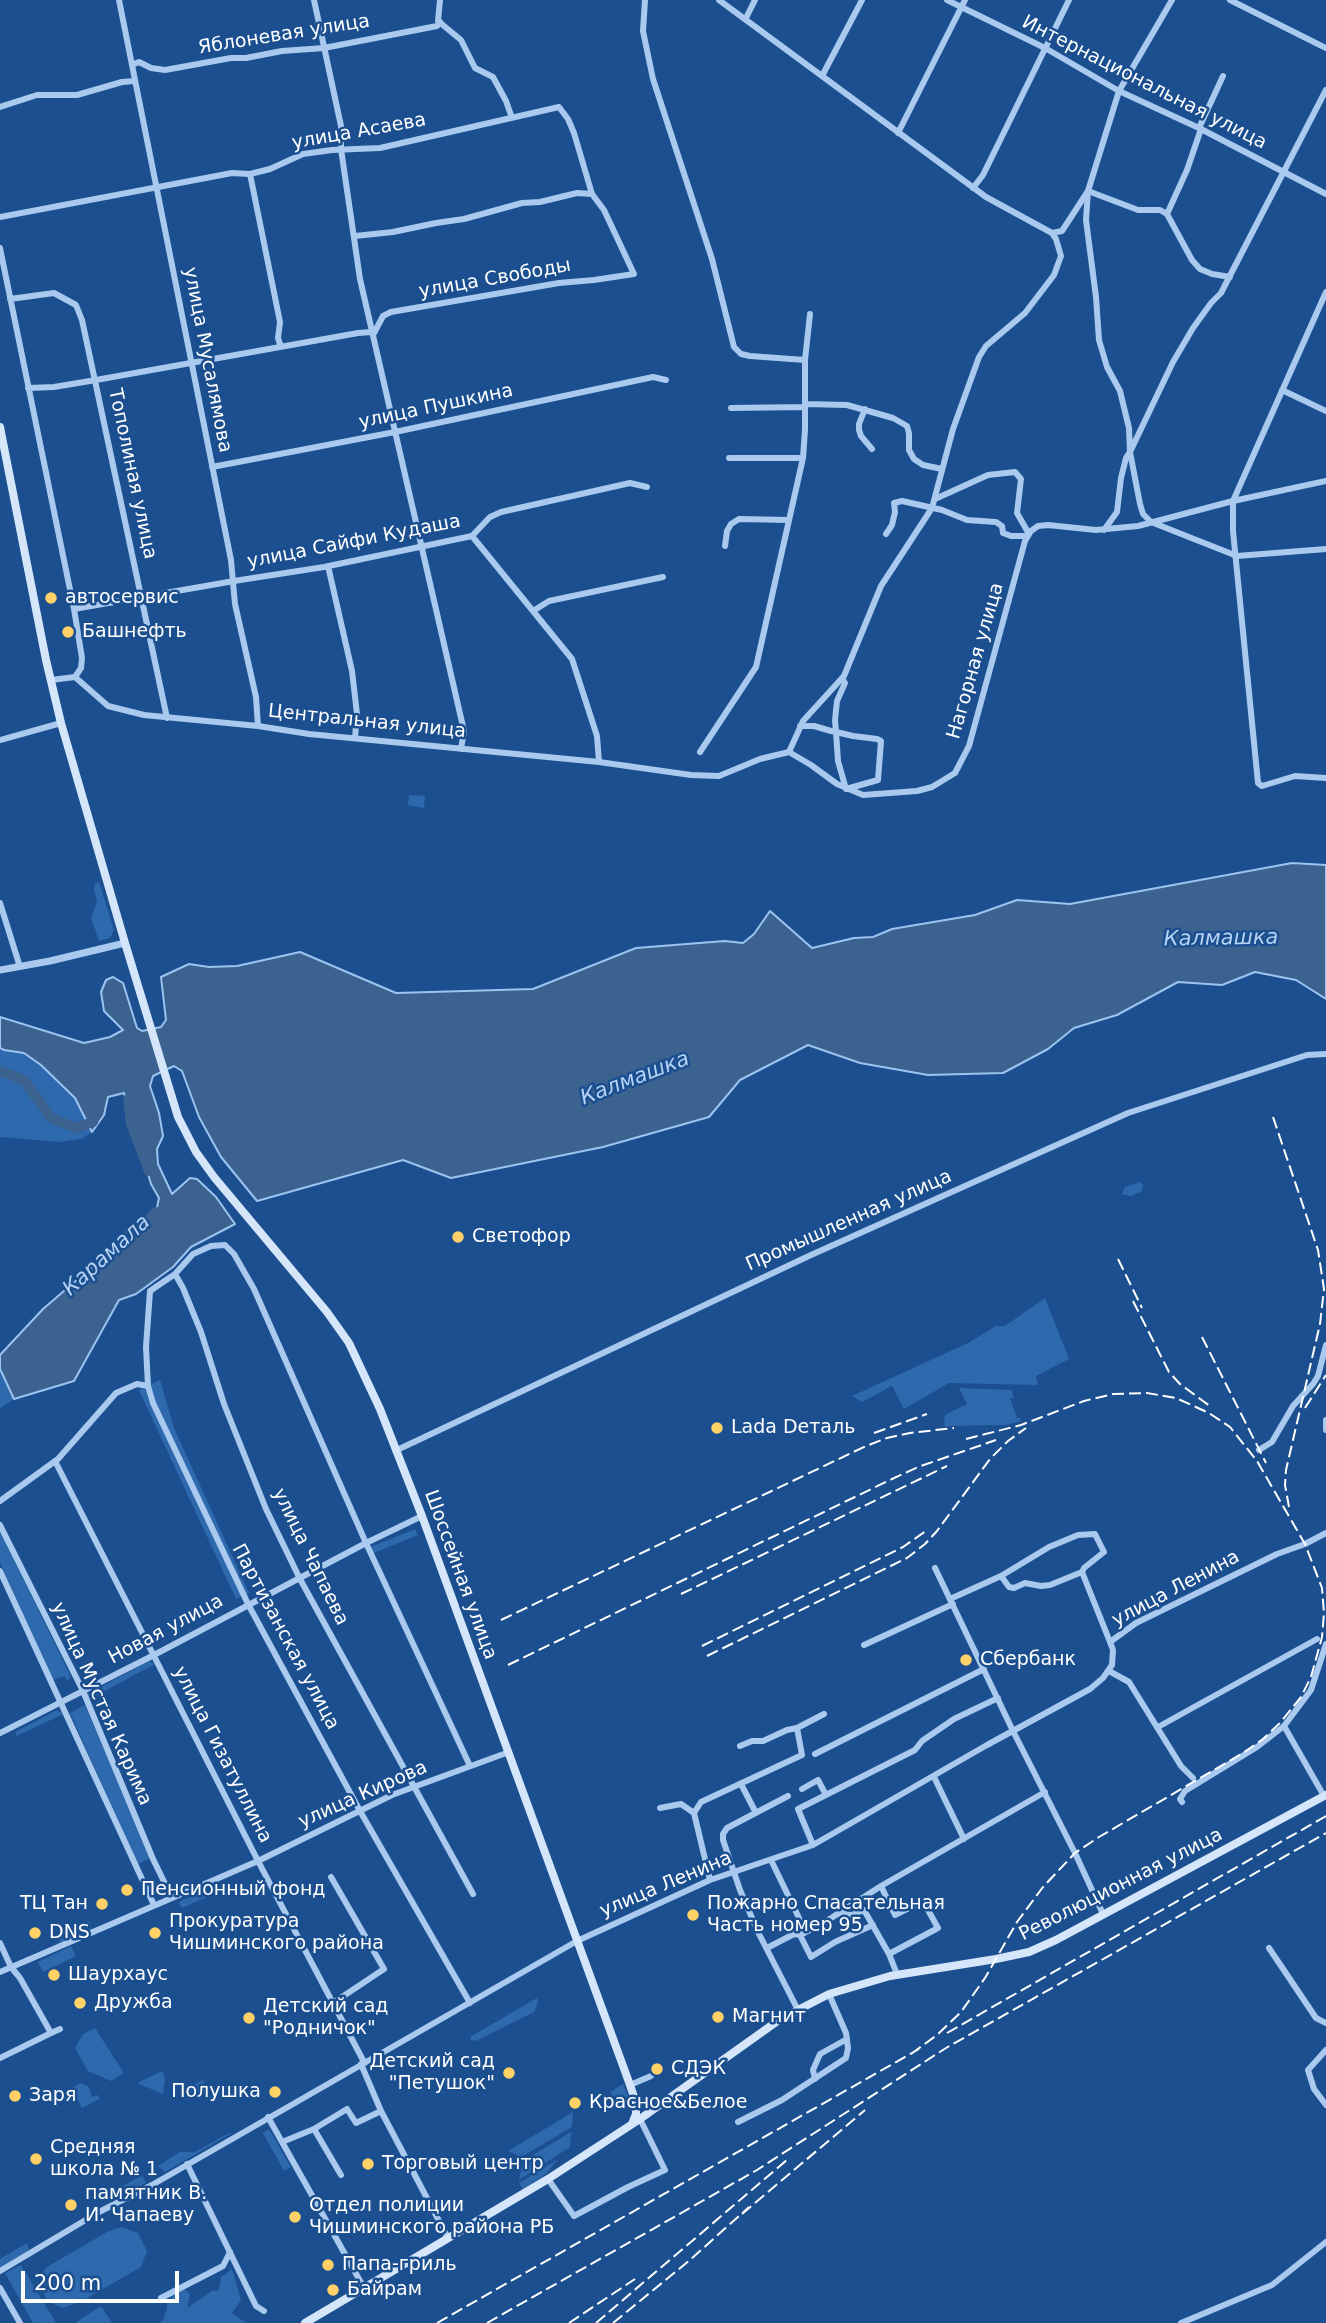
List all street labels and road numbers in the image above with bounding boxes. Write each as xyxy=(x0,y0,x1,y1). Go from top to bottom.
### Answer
street label: Яблоневая улица xyxy=(197,10,371,60)
street label: Интернациональная улица xyxy=(1018,11,1270,155)
street label: улица Асаева xyxy=(290,109,428,155)
street label: улица Свободы xyxy=(417,254,573,304)
street label: улица Мусалямова xyxy=(178,265,236,455)
street label: улица Пушкина xyxy=(357,380,515,434)
street label: Тополиная улица xyxy=(103,387,161,561)
street label: улица Сайфи Кудаша xyxy=(245,510,463,574)
street label: Нагорная улица xyxy=(943,580,1009,742)
street label: Центральная улица xyxy=(267,700,467,744)
street label: Промышленная улица xyxy=(743,1165,955,1277)
street label: улица Чапаева xyxy=(267,1485,353,1629)
street label: Шоссейная улица xyxy=(419,1487,501,1663)
street label: Партизанская улица xyxy=(226,1540,344,1734)
street label: улица Ленина xyxy=(1108,1546,1244,1632)
street label: Новая улица xyxy=(105,1590,227,1670)
street label: улица Мустая Карима xyxy=(46,1599,156,1809)
street label: улица Гизатуллина xyxy=(168,1663,276,1847)
street label: улица Кирова xyxy=(295,1756,431,1834)
street label: Революционная улица xyxy=(1015,1824,1227,1946)
street label: улица Ленина xyxy=(597,1847,735,1923)

